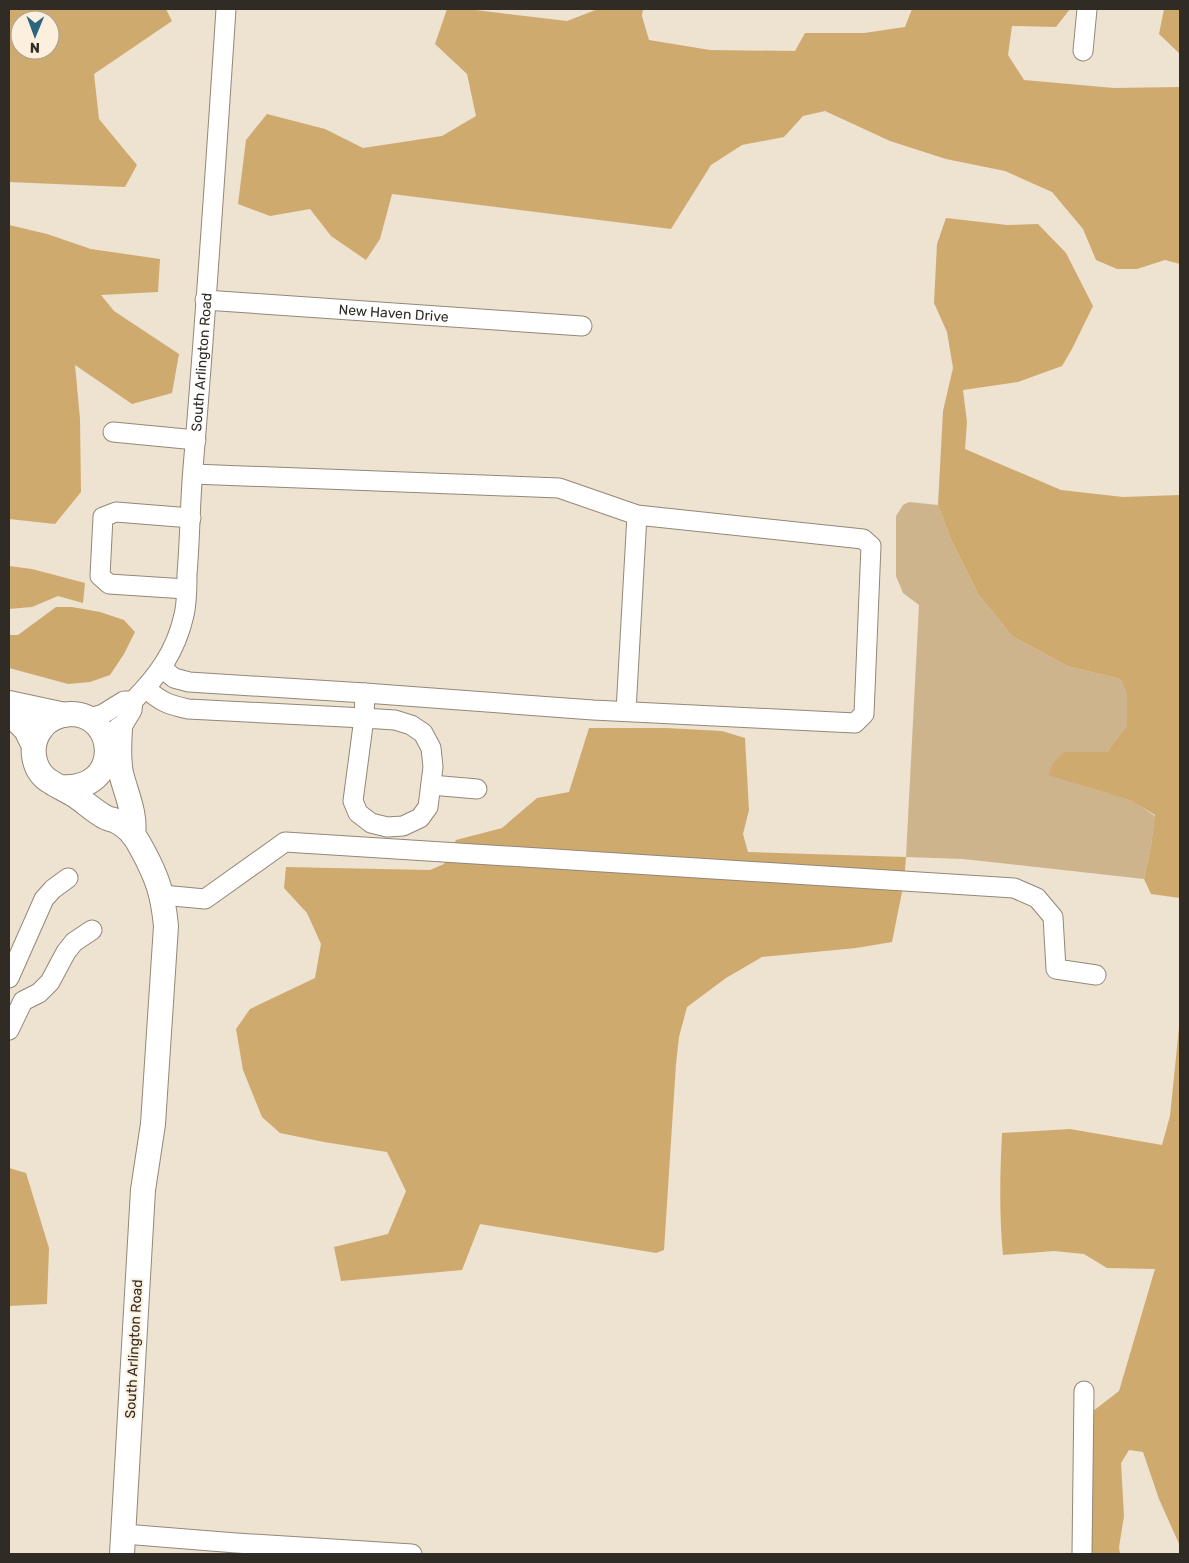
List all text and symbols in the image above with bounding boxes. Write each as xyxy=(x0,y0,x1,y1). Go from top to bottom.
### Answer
north arrow xyxy=(10,10,60,60)
text: N xyxy=(30,39,40,56)
street label: South Arlington Road xyxy=(188,292,215,432)
street label: New Haven Drive xyxy=(338,301,449,325)
street label: South Arlington Road xyxy=(122,1279,146,1419)

